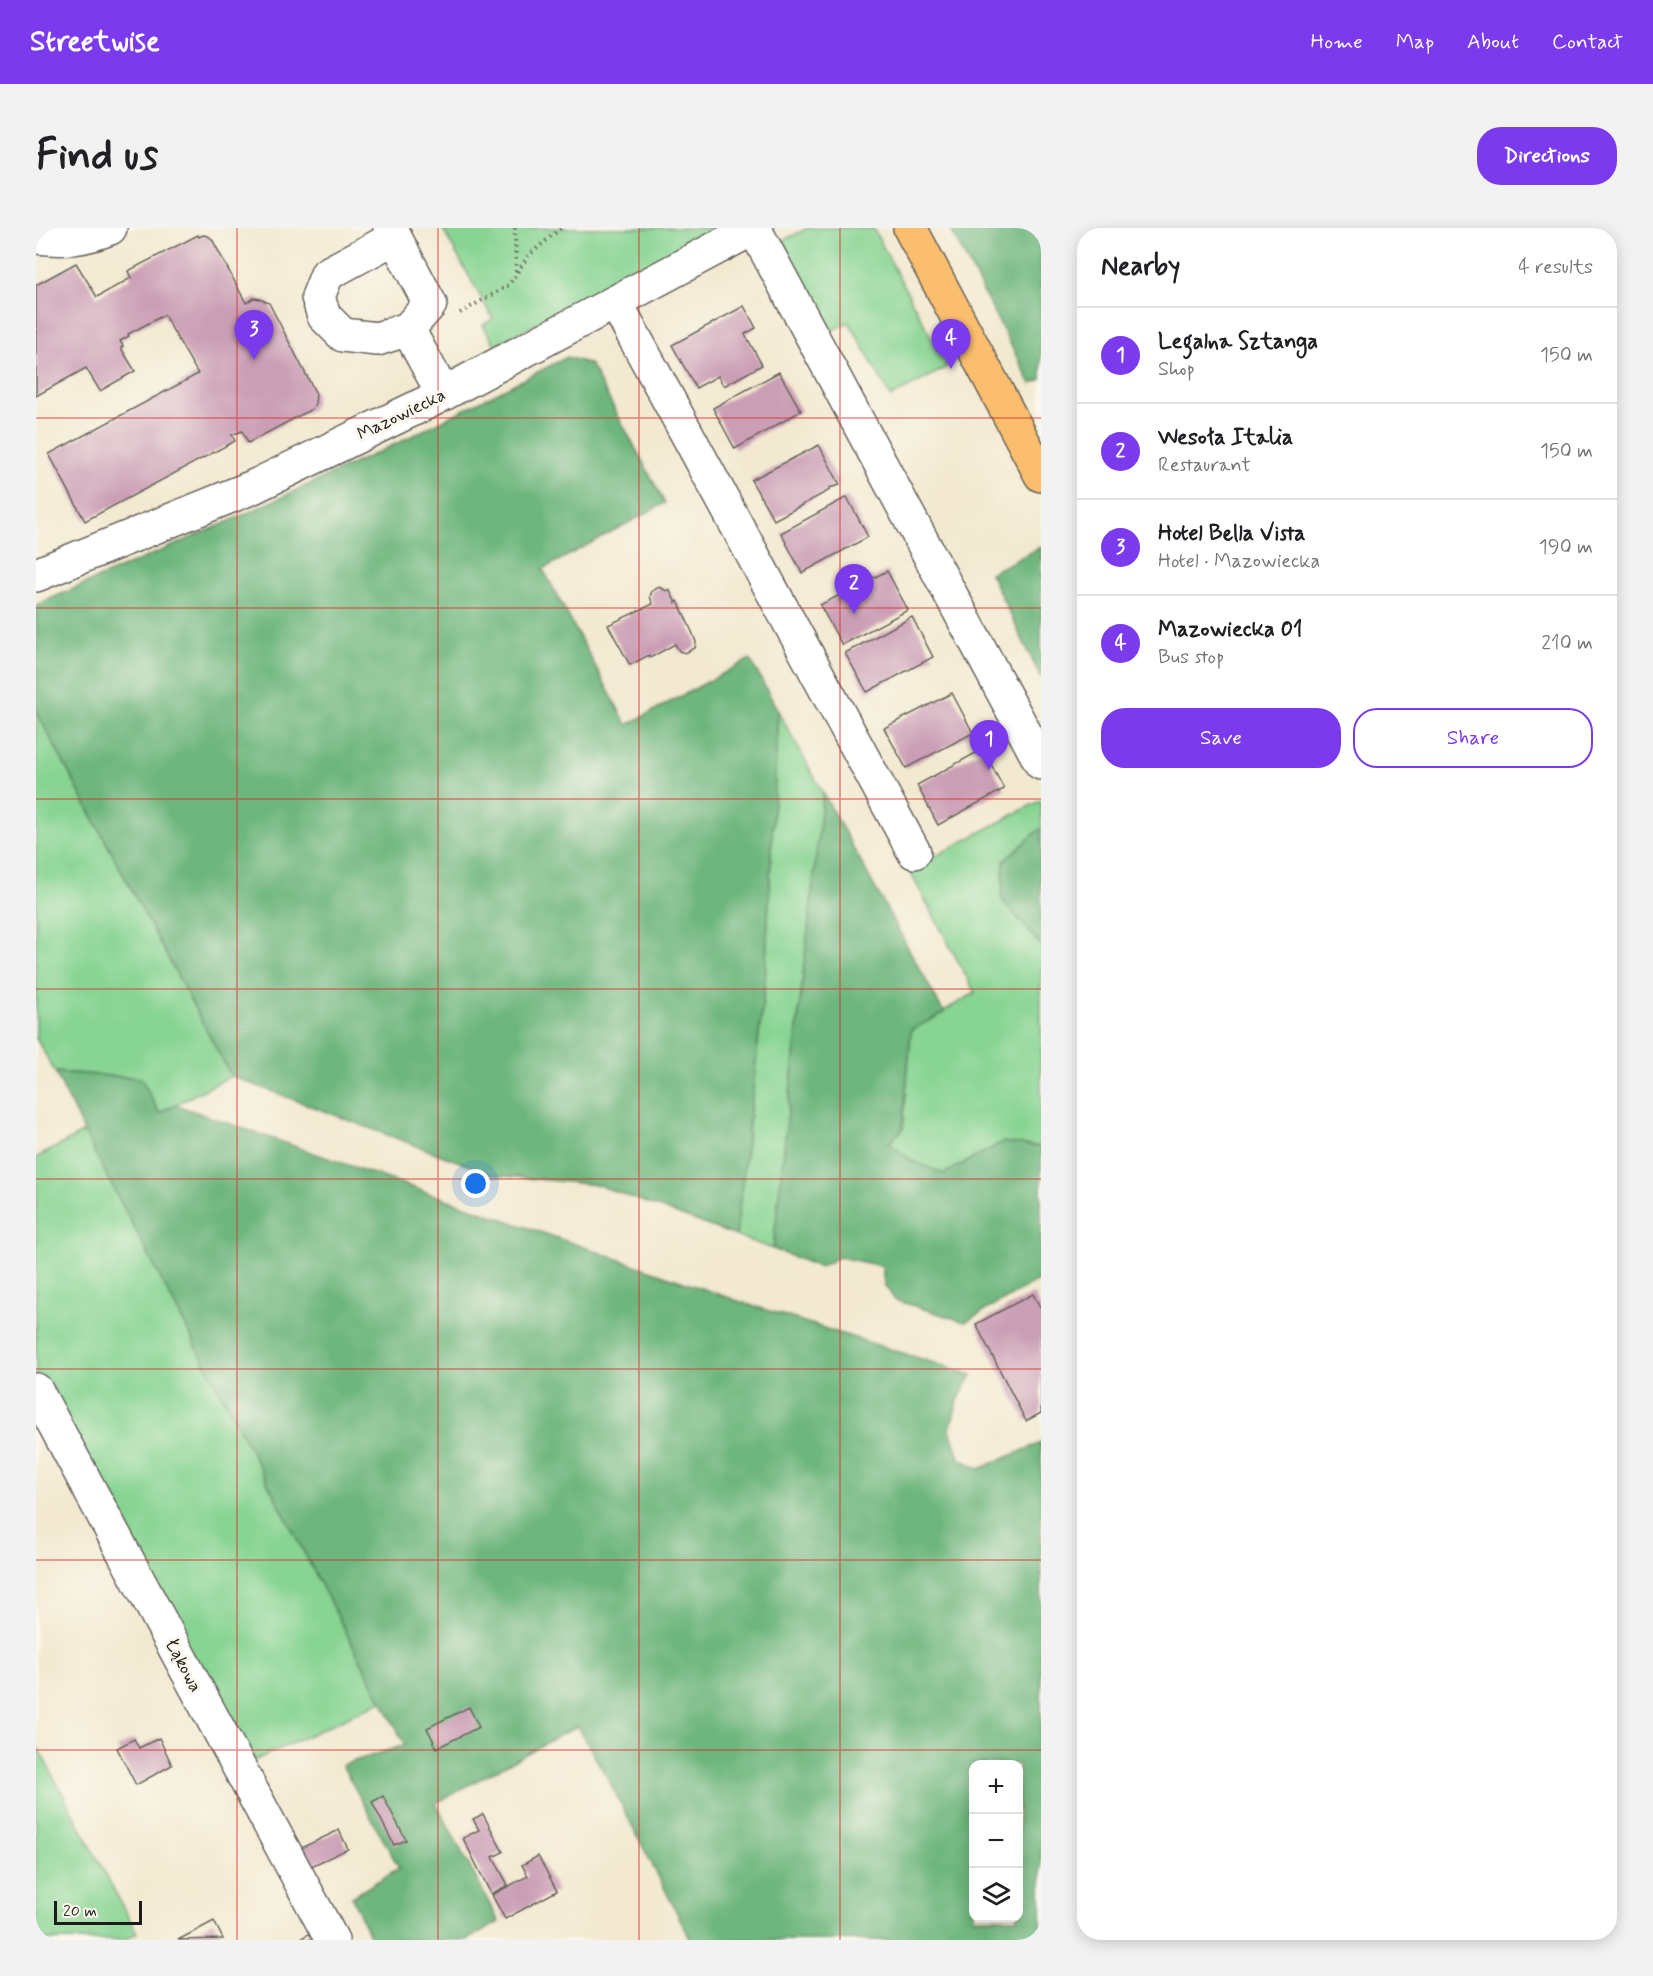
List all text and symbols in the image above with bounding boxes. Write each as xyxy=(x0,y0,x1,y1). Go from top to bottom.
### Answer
text: Streetwise xyxy=(30,24,160,61)
text: Home xyxy=(1311,28,1363,56)
text: Map xyxy=(1396,28,1434,56)
text: About xyxy=(1467,28,1519,56)
text: Contact xyxy=(1552,28,1623,56)
button: Directions xyxy=(1477,127,1617,185)
text: Find us xyxy=(36,129,158,184)
text: Nearby xyxy=(1101,250,1180,284)
text: 4 results xyxy=(1518,254,1593,281)
pin: 3 xyxy=(234,310,274,360)
pin: 4 xyxy=(932,320,970,369)
text: Legalna Sztanga xyxy=(1158,328,1318,356)
text: 1 xyxy=(1116,342,1125,369)
text: 150 m xyxy=(1540,342,1593,369)
text: Shop xyxy=(1158,356,1195,383)
street label: Mazowiecka xyxy=(353,383,450,447)
text: Wesoła Italia xyxy=(1158,424,1293,452)
text: 2 xyxy=(1116,438,1125,465)
text: 150 m xyxy=(1540,438,1593,465)
text: Restaurant xyxy=(1158,452,1251,479)
text: Hotel Bella Vista xyxy=(1158,520,1305,548)
text: 3 xyxy=(1116,534,1125,561)
text: 190 m xyxy=(1539,534,1593,561)
text: Hotel · Mazowiecka xyxy=(1158,548,1320,575)
pin: 2 xyxy=(834,564,874,614)
text: Mazowiecka 01 xyxy=(1158,616,1303,644)
text: 4 xyxy=(1115,630,1126,657)
text: 210 m xyxy=(1541,630,1593,657)
text: Bus stop xyxy=(1158,644,1224,671)
button: Save xyxy=(1101,708,1341,768)
button: Share xyxy=(1353,708,1593,768)
pin: 1 xyxy=(970,720,1008,770)
your location xyxy=(461,1169,490,1198)
street label: Łąkowa xyxy=(159,1634,207,1697)
map controls xyxy=(969,1760,1023,1922)
button: + xyxy=(969,1760,1023,1814)
button: − xyxy=(969,1814,1023,1868)
button: layers xyxy=(969,1868,1023,1922)
scale bar xyxy=(54,1898,142,1926)
text: 20 m xyxy=(63,1901,97,1922)

